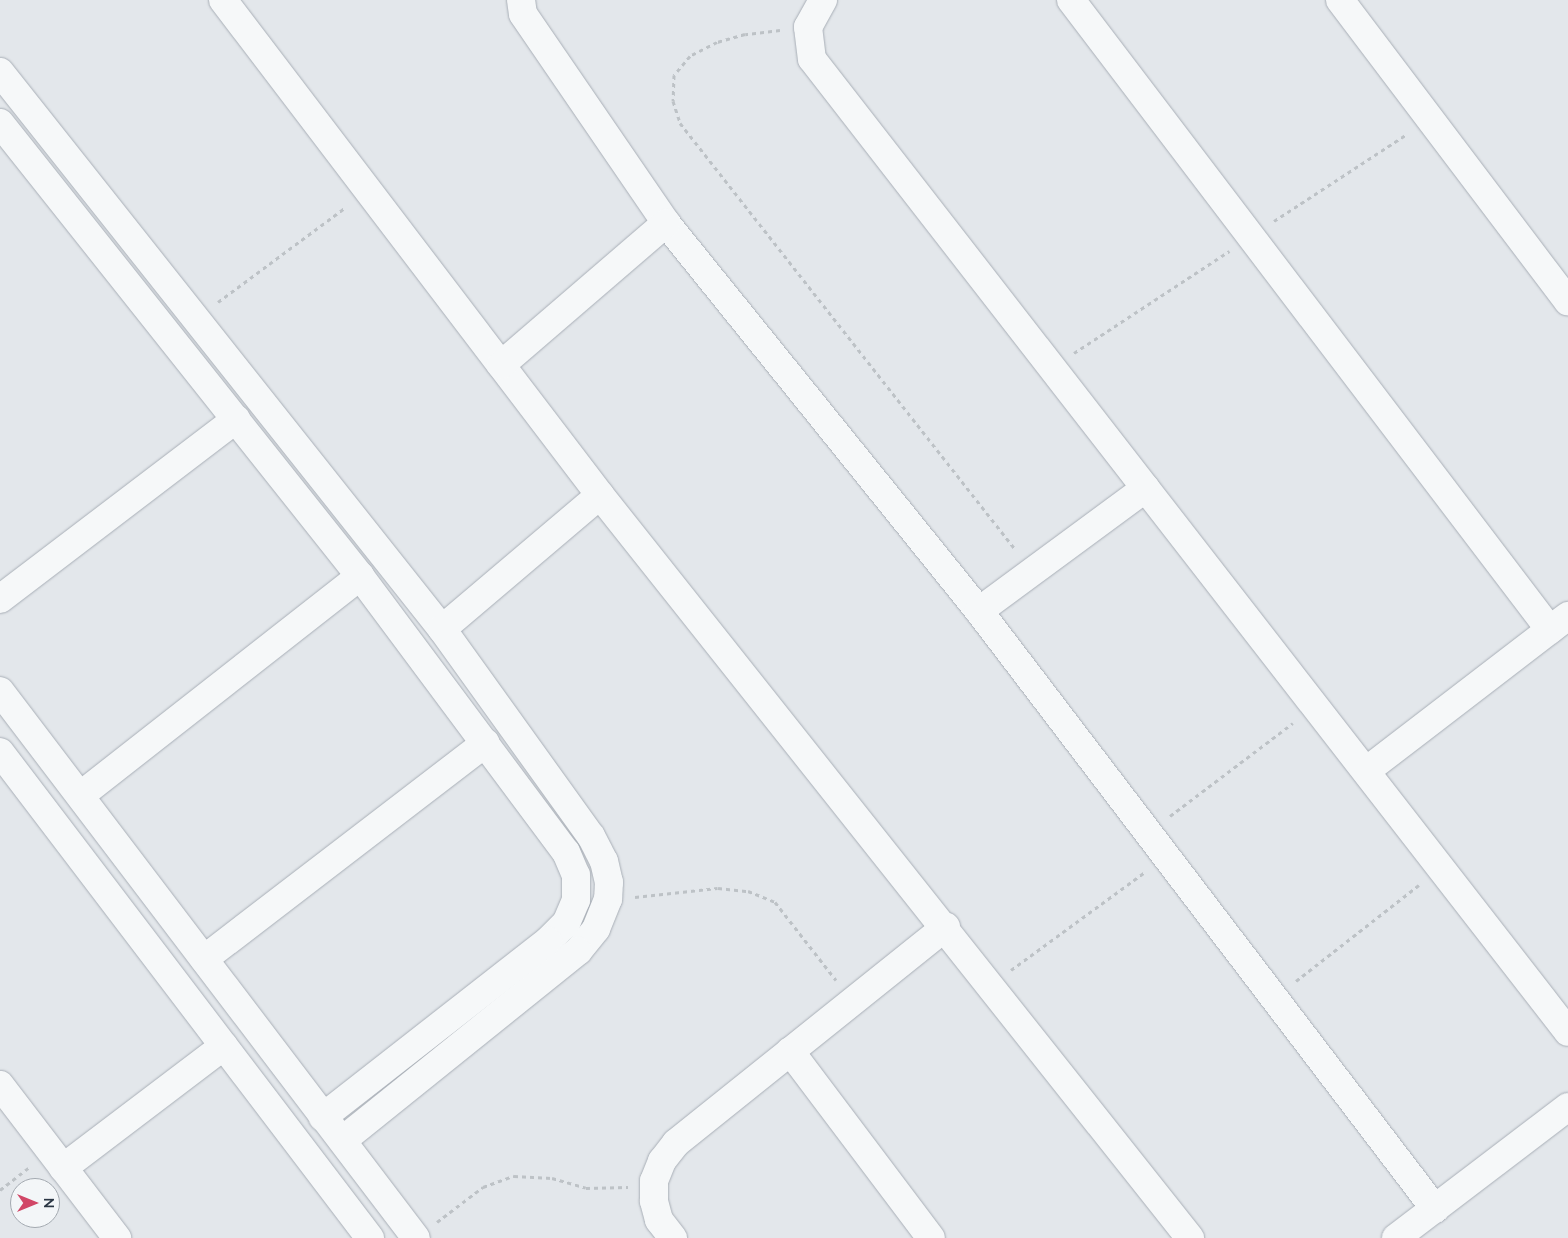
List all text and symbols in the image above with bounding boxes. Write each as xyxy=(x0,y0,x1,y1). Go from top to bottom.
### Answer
north arrow xyxy=(10,1178,60,1228)
text: N xyxy=(40,1198,58,1208)

